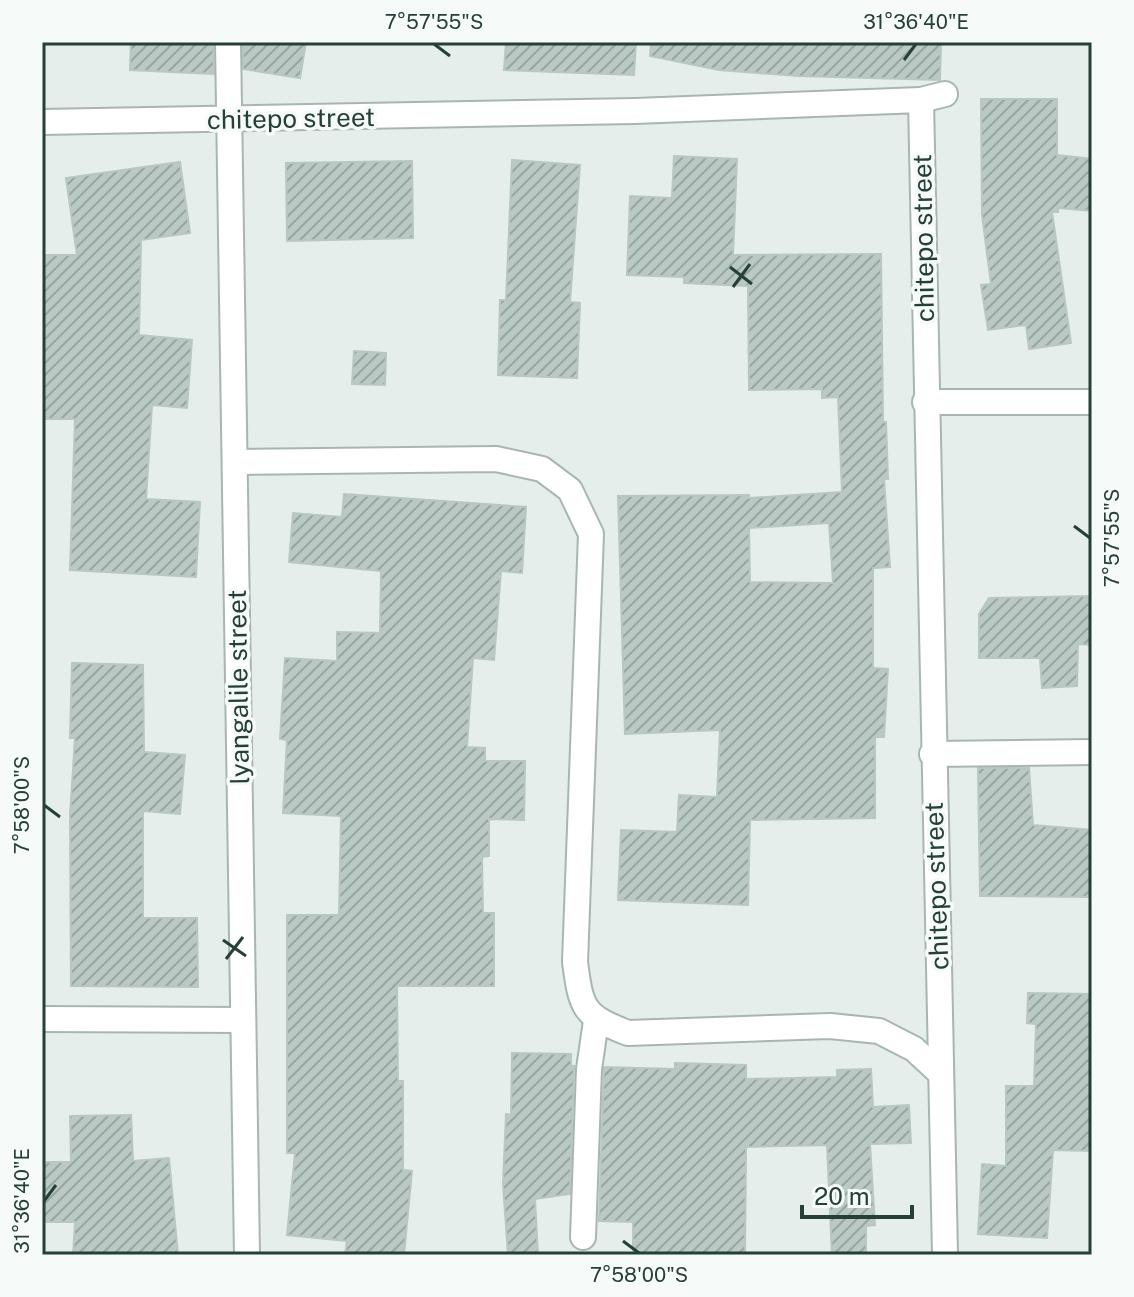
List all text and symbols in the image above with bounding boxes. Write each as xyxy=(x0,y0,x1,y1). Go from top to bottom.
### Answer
text: 7°57'55"S xyxy=(385,10,483,34)
text: 31°36'40"E xyxy=(863,10,969,34)
street label: chitepo street xyxy=(207,101,375,135)
street label: chitepo street xyxy=(906,154,940,322)
text: 7°57'55"S xyxy=(1100,489,1124,587)
street label: lyangalile street xyxy=(221,589,255,785)
text: 7°58'00"S xyxy=(10,756,34,854)
street label: chitepo street xyxy=(918,801,954,971)
text: 31°36'40"E xyxy=(10,1148,34,1254)
scale bar xyxy=(802,1169,912,1219)
text: 20 m xyxy=(814,1182,870,1210)
text: 7°58'00"S xyxy=(590,1263,688,1287)

